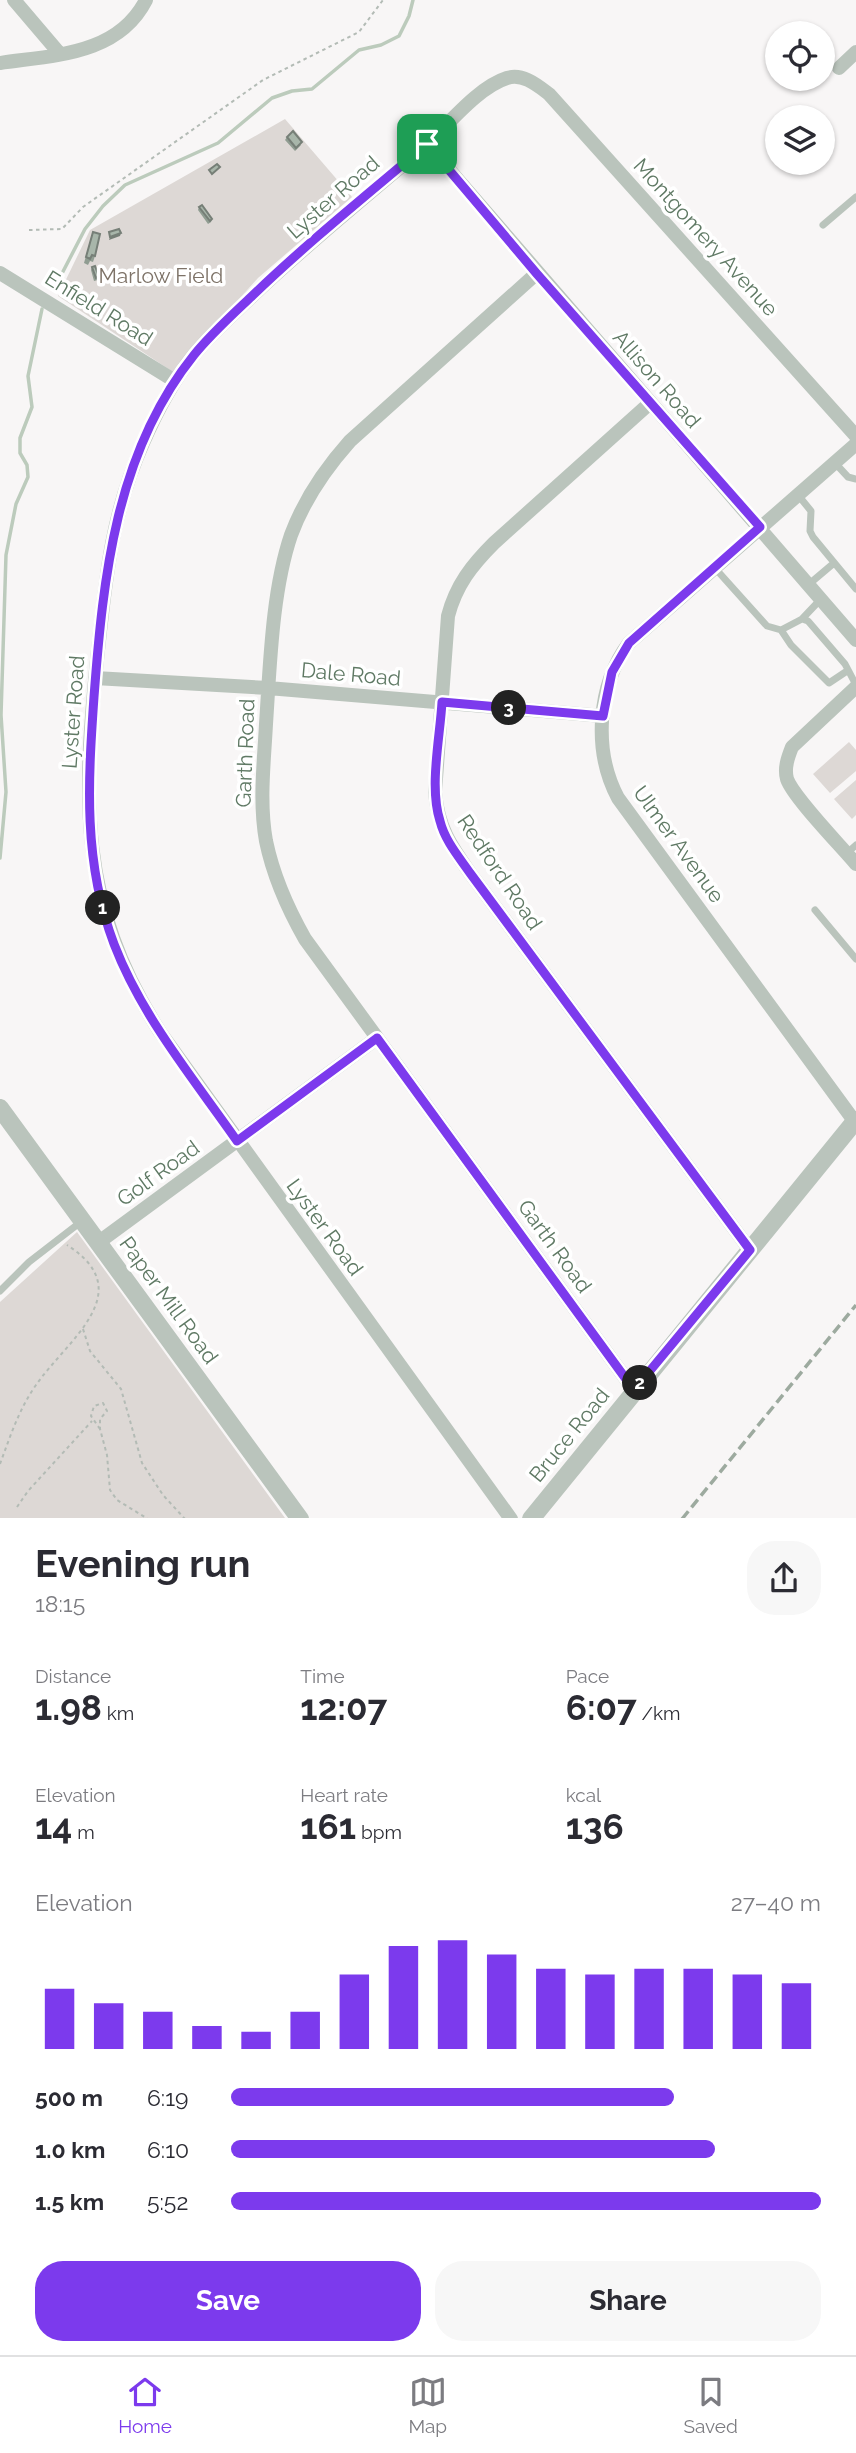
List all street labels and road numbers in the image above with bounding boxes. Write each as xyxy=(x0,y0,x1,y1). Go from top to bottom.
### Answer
street label: Lyster Road xyxy=(282,150,384,244)
street label: Montgomery Avenue xyxy=(629,153,783,321)
street label: Enfield Road xyxy=(41,265,157,351)
street label: Allison Road xyxy=(608,325,706,433)
street label: Lyster Road xyxy=(57,654,89,770)
street label: Dale Road xyxy=(300,657,402,691)
street label: Garth Road xyxy=(231,698,259,808)
street label: Ulmer Avenue xyxy=(628,781,730,907)
street label: Redford Road xyxy=(452,810,548,934)
street label: Golf Road xyxy=(112,1135,204,1211)
street label: Lyster Road xyxy=(282,1174,368,1280)
street label: Garth Road xyxy=(513,1195,597,1297)
street label: Paper Mill Road xyxy=(114,1231,224,1369)
street label: Bruce Road xyxy=(524,1383,614,1487)

